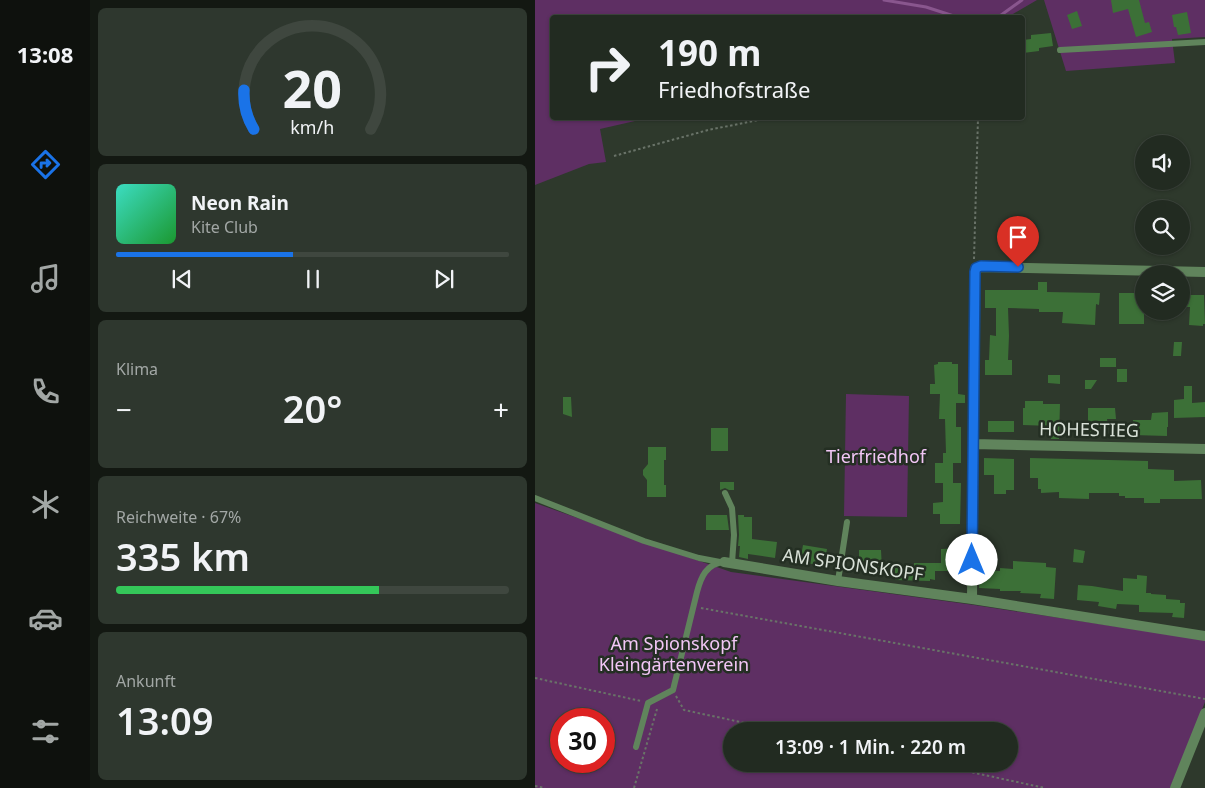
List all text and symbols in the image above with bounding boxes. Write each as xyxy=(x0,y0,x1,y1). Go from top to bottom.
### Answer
text: 190 m xyxy=(658,29,761,76)
icon: right xyxy=(575,35,640,100)
text: 13:08 xyxy=(17,39,73,69)
text: 20 xyxy=(283,52,342,123)
text: Friedhofstraße xyxy=(658,74,810,104)
text: km/h xyxy=(291,115,334,139)
map controls xyxy=(1135,135,1190,320)
button: sound xyxy=(1135,135,1190,190)
icon: directions xyxy=(28,147,63,182)
text: Neon Rain xyxy=(191,190,289,216)
button: search xyxy=(1135,200,1190,255)
text: Kite Club xyxy=(191,216,258,238)
pin xyxy=(997,216,1039,267)
icon: arrive xyxy=(1004,223,1032,251)
icon: music xyxy=(28,261,63,296)
icon: previous xyxy=(168,265,196,293)
icon: pause xyxy=(299,265,327,293)
icon: next xyxy=(430,265,458,293)
button: layers xyxy=(1135,265,1190,320)
text: Klima xyxy=(116,358,158,380)
icon: phone xyxy=(28,374,63,409)
text: 20° xyxy=(283,382,342,434)
text: − xyxy=(116,390,132,428)
text: + xyxy=(493,390,509,428)
street label: HOHESTIEG xyxy=(1039,416,1139,442)
park label: Tierfriedhof xyxy=(826,444,927,468)
icon: climate xyxy=(28,487,63,522)
text: Reichweite · 67% xyxy=(116,506,241,528)
text: 335 km xyxy=(116,530,250,582)
position arrow xyxy=(945,533,997,585)
street label: AM SPIONSKOPF xyxy=(781,542,925,586)
icon: car xyxy=(28,601,63,636)
park label: Am Spionskopf Kleingärtenverein xyxy=(599,631,749,676)
text: Ankunft xyxy=(116,670,176,692)
text: 13:09 xyxy=(116,694,213,746)
speed limit sign: 30 xyxy=(550,708,615,773)
icon: filters xyxy=(28,714,63,749)
text: 13:09 · 1 Min. · 220 m xyxy=(775,734,966,760)

